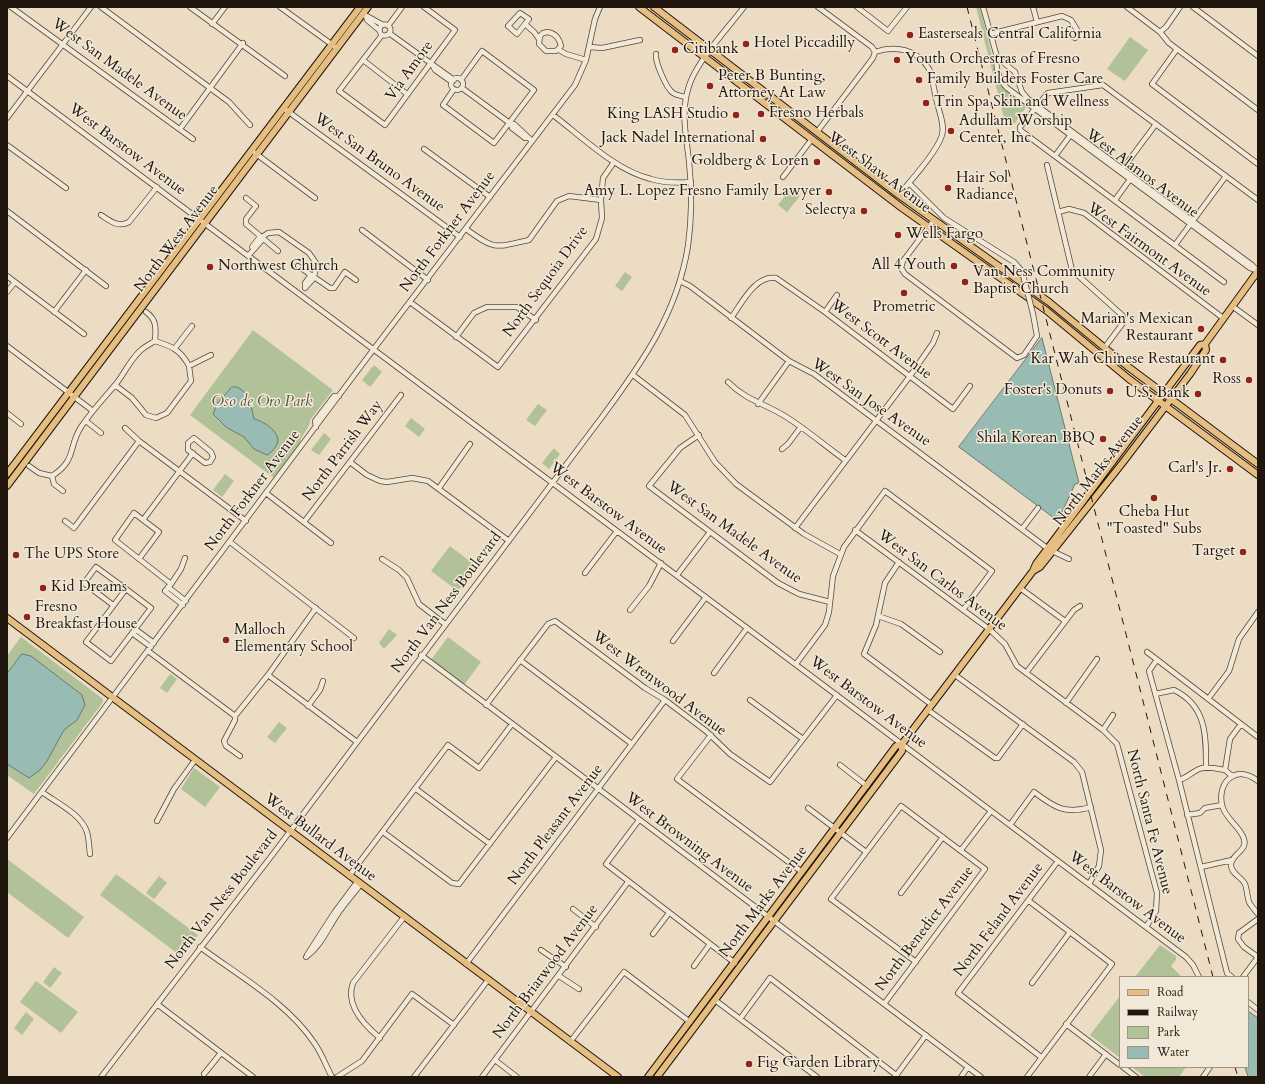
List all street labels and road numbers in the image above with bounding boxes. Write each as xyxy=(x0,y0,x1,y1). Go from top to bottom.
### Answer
street label: West San Madele Avenue xyxy=(48,15,190,125)
street label: Via Amore xyxy=(382,38,438,104)
street label: West Barstow Avenue xyxy=(65,100,189,200)
street label: West San Bruno Avenue xyxy=(310,110,448,216)
street label: West Alamos Avenue xyxy=(1082,126,1202,222)
street label: West Shaw Avenue xyxy=(824,128,934,218)
street label: North Forkner Avenue xyxy=(397,168,499,296)
street label: North West Avenue xyxy=(131,182,223,296)
street label: West Fairmont Avenue xyxy=(1084,199,1214,301)
street label: North Sequoia Drive xyxy=(500,223,592,341)
street label: West Scott Avenue xyxy=(827,296,935,384)
street label: West San Jose Avenue xyxy=(808,355,934,451)
street label: North Parrish Way xyxy=(299,397,387,505)
street label: North Marks Avenue xyxy=(1050,412,1148,530)
street label: North Forkner Avenue xyxy=(202,427,304,555)
street label: West Barstow Avenue xyxy=(546,459,670,559)
street label: West San Madele Avenue xyxy=(663,478,805,588)
street label: West San Carlos Avenue xyxy=(874,527,1010,635)
street label: North Van Ness Boulevard xyxy=(388,529,506,677)
street label: West Wrenwood Avenue xyxy=(588,628,730,740)
street label: West Barstow Avenue xyxy=(806,653,930,753)
street label: North Santa Fe Avenue xyxy=(1122,747,1176,897)
street label: North Pleasant Avenue xyxy=(505,761,607,889)
street label: West Browning Avenue xyxy=(622,789,756,897)
street label: West Bullard Avenue xyxy=(260,790,380,886)
street label: North Van Ness Boulevard xyxy=(162,827,282,973)
street label: North Marks Avenue xyxy=(716,843,812,961)
street label: West Barstow Avenue xyxy=(1065,848,1189,948)
street label: North Feland Avenue xyxy=(950,859,1048,981)
street label: North Benedict Avenue xyxy=(872,863,978,995)
street label: North Briarwood Avenue xyxy=(489,901,603,1043)

